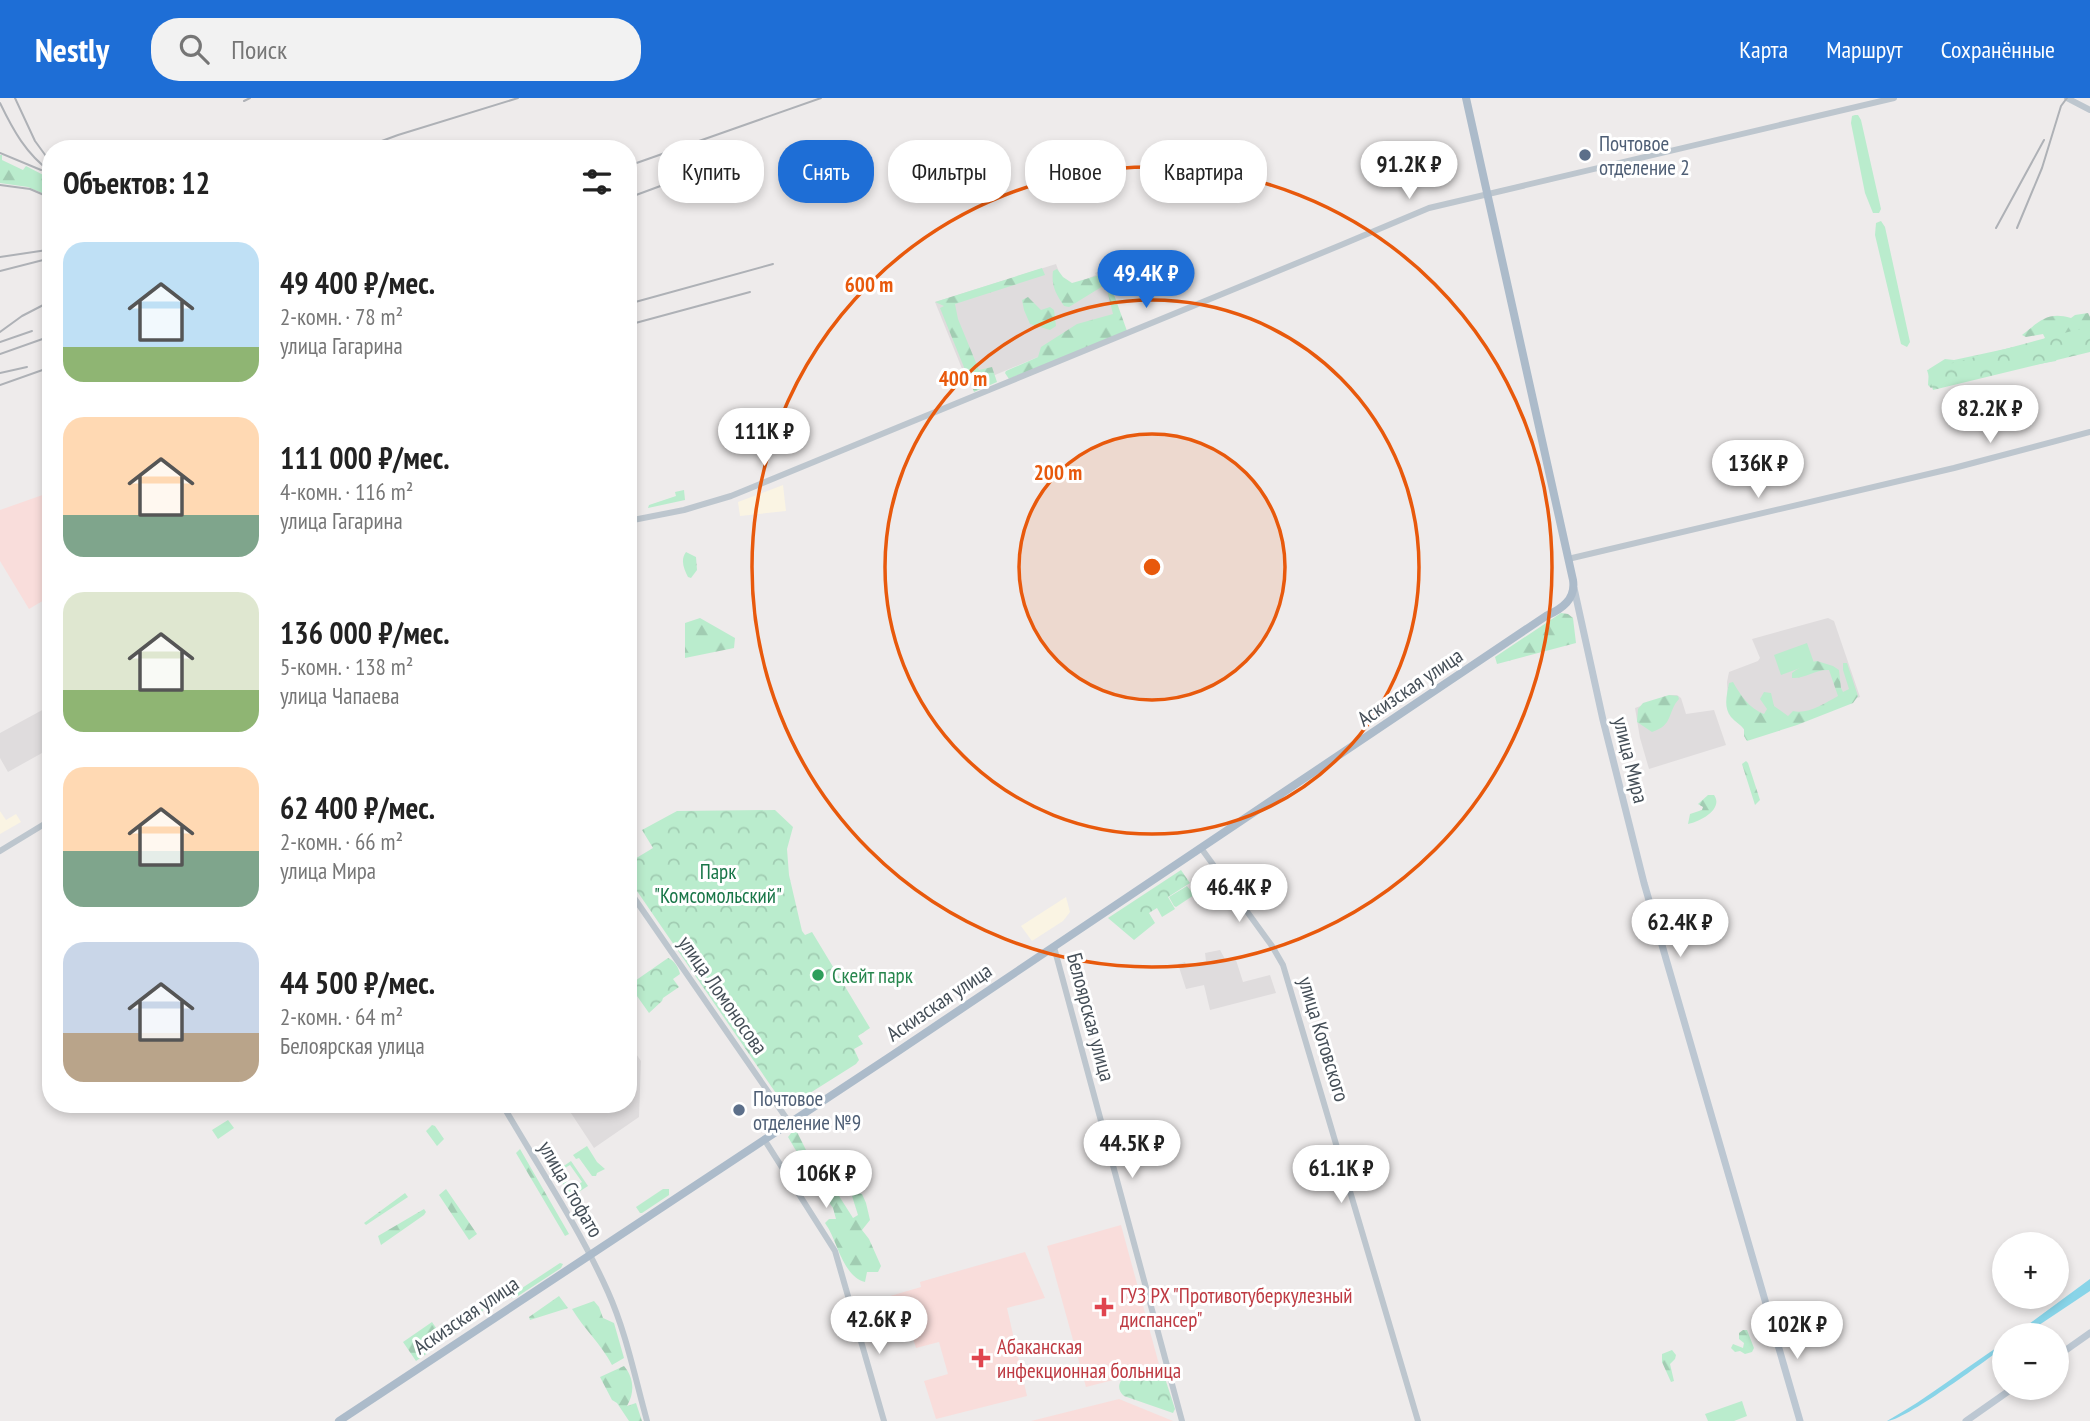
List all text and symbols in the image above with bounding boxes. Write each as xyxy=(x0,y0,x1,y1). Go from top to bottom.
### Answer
search box xyxy=(151,18,641,81)
text: Nestly xyxy=(35,28,109,71)
icon: search xyxy=(175,30,213,68)
text: Поиск xyxy=(231,33,287,66)
text: Карта xyxy=(1739,34,1788,65)
text: Маршрут xyxy=(1826,34,1903,65)
text: Сохранённые xyxy=(1941,34,2055,65)
place label: Почтовое отделение 2 xyxy=(1599,130,1690,181)
chip: Купить xyxy=(658,140,764,203)
chip: Снять xyxy=(778,140,874,203)
chip: Фильтры xyxy=(888,140,1011,203)
chip: Новое xyxy=(1025,140,1126,203)
chip: Квартира xyxy=(1140,140,1267,203)
pin: 91.2K ₽ xyxy=(1344,141,1474,201)
marker: Почтовое отделение 2 xyxy=(1577,147,1593,163)
text: 91.2K ₽ xyxy=(1377,149,1441,178)
text: Объектов: 12 xyxy=(63,163,210,202)
icon: filters xyxy=(578,163,616,201)
pin: 49.4K ₽ xyxy=(1081,250,1211,310)
text: 49.4K ₽ xyxy=(1114,258,1178,287)
text: 49 400 ₽/мес. xyxy=(280,263,435,302)
icon: home xyxy=(119,270,203,354)
text: 600 m xyxy=(845,271,893,298)
text: 2-комн. · 78 m² xyxy=(280,302,403,331)
text: улица Гагарина xyxy=(280,331,403,360)
text: 400 m xyxy=(939,365,987,392)
pin: 82.2K ₽ xyxy=(1925,386,2055,445)
text: 82.2K ₽ xyxy=(1958,393,2022,422)
pin: 111K ₽ xyxy=(707,408,821,468)
text: 111K ₽ xyxy=(734,416,794,445)
text: 111 000 ₽/мес. xyxy=(280,438,450,477)
pin: 136K ₽ xyxy=(1701,440,1815,500)
icon: home xyxy=(119,445,203,529)
text: 136K ₽ xyxy=(1728,448,1788,477)
text: 200 m xyxy=(1034,459,1082,486)
text: 4-комн. · 116 m² xyxy=(280,477,413,506)
text: улица Гагарина xyxy=(280,506,403,535)
centre of rings xyxy=(1140,555,1164,579)
text: 136 000 ₽/мес. xyxy=(280,613,450,652)
icon: home xyxy=(119,620,203,704)
street label: Аскизская улица xyxy=(1352,642,1468,732)
text: 5-комн. · 138 m² xyxy=(280,652,413,681)
text: улица Чапаева xyxy=(280,681,400,710)
street label: улица Мира xyxy=(1607,714,1655,806)
text: 62 400 ₽/мес. xyxy=(280,788,435,827)
icon: home xyxy=(119,795,203,879)
text: 2-комн. · 66 m² xyxy=(280,827,403,856)
text: улица Мира xyxy=(280,856,376,885)
park label: Парк "Комсомольский" xyxy=(654,858,782,909)
pin: 46.4K ₽ xyxy=(1174,864,1304,924)
text: 46.4K ₽ xyxy=(1207,872,1271,901)
pin: 62.4K ₽ xyxy=(1615,900,1745,959)
text: 62.4K ₽ xyxy=(1648,907,1712,936)
street label: улица Ломоносова xyxy=(672,931,774,1059)
street label: Белоярская улица xyxy=(1061,950,1121,1084)
street label: Аскизская улица xyxy=(881,957,997,1047)
place label: Скейт парк xyxy=(832,962,913,989)
text: 44 500 ₽/мес. xyxy=(280,963,435,1002)
marker: Скейт парк xyxy=(810,967,826,983)
icon: home xyxy=(119,970,203,1054)
street label: улица Котовского xyxy=(1292,973,1356,1105)
text: 2-комн. · 64 m² xyxy=(280,1002,403,1031)
text: Белоярская улица xyxy=(280,1031,425,1060)
place label: Почтовое отделение №9 xyxy=(753,1085,861,1136)
marker: Почтовое отделение №9 xyxy=(731,1102,747,1118)
pin: 44.5K ₽ xyxy=(1067,1121,1197,1180)
text: 44.5K ₽ xyxy=(1100,1128,1164,1157)
street label: улица Стофато xyxy=(533,1136,609,1242)
pin: 61.1K ₽ xyxy=(1276,1146,1406,1205)
pin: 106K ₽ xyxy=(769,1150,883,1210)
text: 61.1K ₽ xyxy=(1309,1153,1373,1182)
text: 106K ₽ xyxy=(796,1158,856,1187)
map controls xyxy=(1992,1232,2069,1400)
button: + xyxy=(1992,1232,2069,1309)
street label: Аскизская улица xyxy=(408,1270,524,1360)
place label: ГУЗ РХ "Противотуберкулезный диспансер" xyxy=(1120,1282,1353,1333)
pin: 42.6K ₽ xyxy=(814,1296,944,1356)
marker: ГУЗ РХ "Противотуберкулезный диспансер" xyxy=(1094,1297,1114,1317)
pin: 102K ₽ xyxy=(1740,1302,1854,1361)
text: 42.6K ₽ xyxy=(847,1304,911,1333)
text: 102K ₽ xyxy=(1767,1309,1827,1338)
button: − xyxy=(1992,1323,2069,1400)
place label: Абаканская инфекционная больница xyxy=(997,1333,1181,1384)
marker: Абаканская инфекционная больница xyxy=(971,1348,991,1368)

